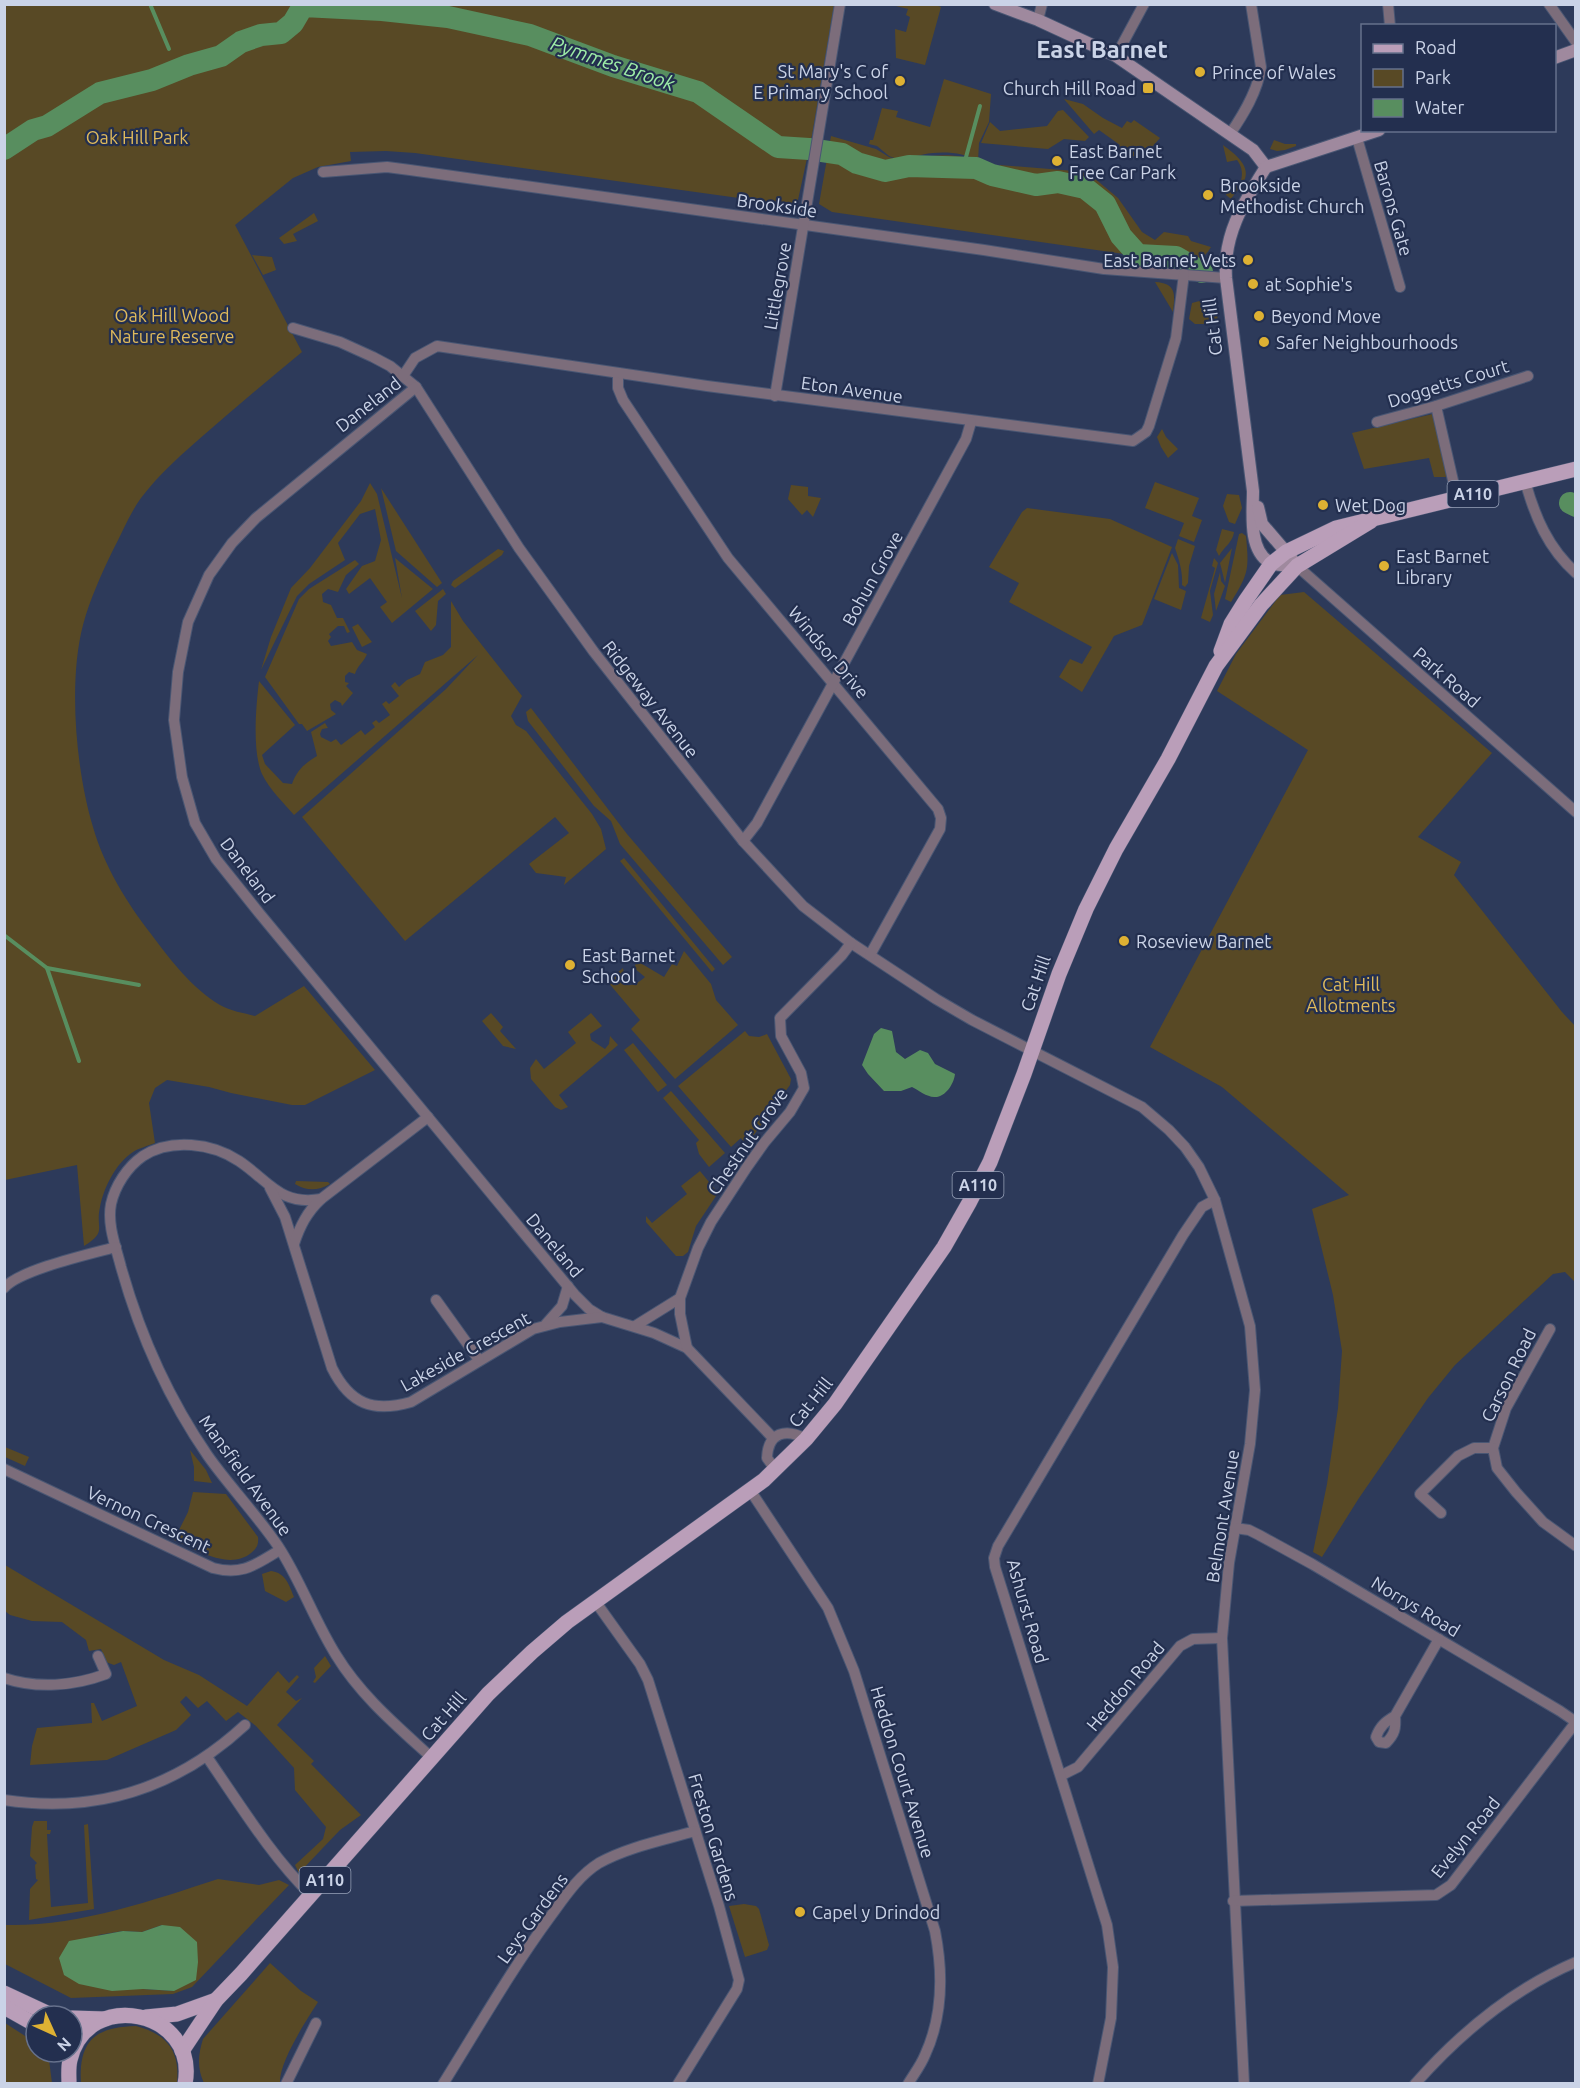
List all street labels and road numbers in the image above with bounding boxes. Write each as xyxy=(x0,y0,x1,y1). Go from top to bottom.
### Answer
street label: Barons Gate xyxy=(1371,158,1417,258)
street label: Brookside xyxy=(735,189,819,221)
street label: Littlegrove xyxy=(759,241,795,331)
street label: Cat Hill xyxy=(1199,297,1225,357)
street label: Doggetts Court xyxy=(1385,355,1511,411)
street label: Daneland xyxy=(332,372,404,436)
street label: Eton Avenue xyxy=(800,372,904,406)
road number: A110 xyxy=(1448,481,1498,507)
street label: Bohun Grove xyxy=(838,527,906,629)
street label: Windsor Drive xyxy=(785,602,873,702)
street label: Ridgeway Avenue xyxy=(599,636,703,762)
street label: Park Road xyxy=(1410,643,1484,711)
street label: Daneland xyxy=(217,833,279,907)
street label: Cat Hill xyxy=(1016,952,1054,1014)
street label: Chestnut Grove xyxy=(703,1084,791,1198)
road number: A110 xyxy=(952,1172,1004,1198)
street label: Daneland xyxy=(523,1209,587,1281)
street label: Lakeside Crescent xyxy=(397,1307,533,1395)
street label: Carson Road xyxy=(1477,1325,1539,1425)
street label: Cat Hill xyxy=(784,1373,836,1431)
street label: Mansfield Avenue xyxy=(196,1411,296,1539)
street label: Belmont Avenue xyxy=(1202,1448,1242,1584)
street label: Vernon Crescent xyxy=(84,1482,214,1556)
street label: Ashurst Road xyxy=(1004,1557,1052,1665)
street label: Norrys Road xyxy=(1368,1572,1464,1640)
street label: Heddon Road xyxy=(1082,1637,1168,1735)
street label: Heddon Court Avenue xyxy=(867,1684,939,1860)
street label: Cat Hill xyxy=(416,1687,470,1744)
street label: Freston Gardens xyxy=(685,1771,743,1903)
street label: Evelyn Road xyxy=(1426,1793,1504,1881)
road number: A110 xyxy=(300,1867,350,1893)
street label: Leys Gardens xyxy=(493,1869,571,1967)

